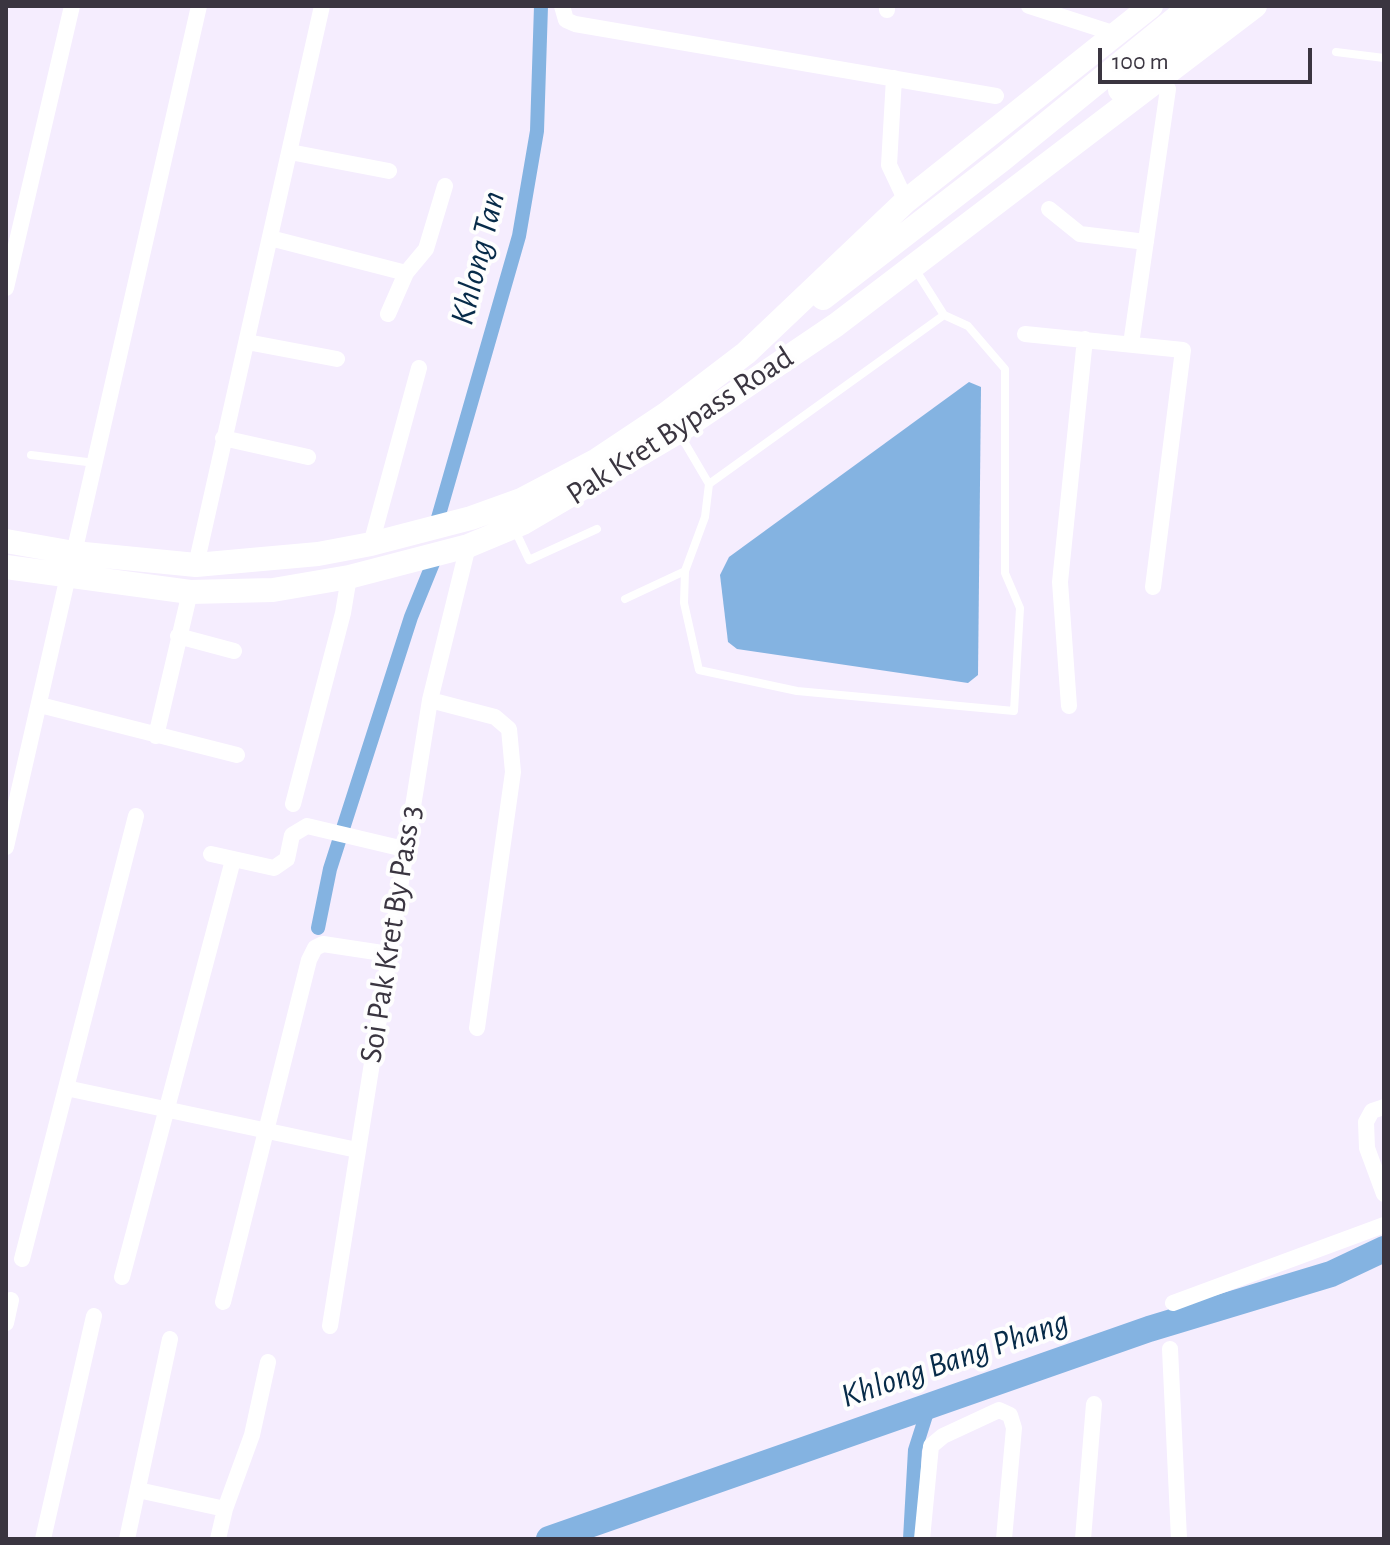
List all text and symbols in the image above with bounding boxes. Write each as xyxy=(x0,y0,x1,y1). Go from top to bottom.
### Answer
scale bar xyxy=(1102,32,1316,82)
text: 100 m xyxy=(1112,50,1169,74)
water label: Khlong Tan xyxy=(442,187,514,329)
street label: Pak Kret Bypass Road xyxy=(559,338,801,514)
street label: Soi Pak Kret By Pass 3 xyxy=(352,802,430,1066)
water label: Khlong Bang Phang xyxy=(836,1301,1074,1417)

